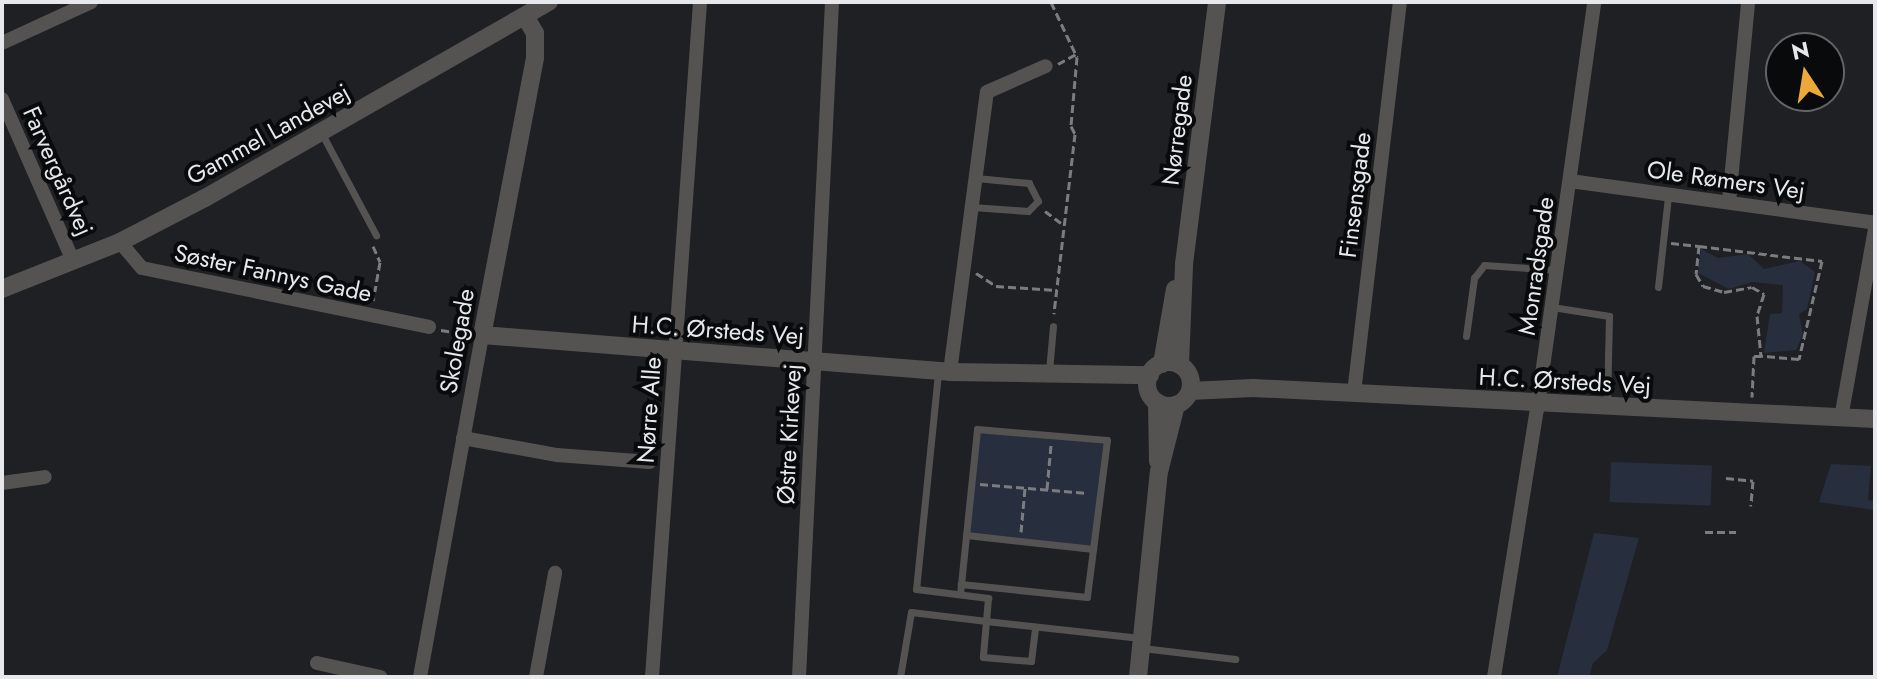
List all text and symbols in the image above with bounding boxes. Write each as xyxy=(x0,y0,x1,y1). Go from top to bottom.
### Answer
north arrow xyxy=(1765,32,1845,112)
text: N xyxy=(1789,33,1812,68)
street label: Nørregade xyxy=(1156,73,1198,187)
street label: Gammel Landevej xyxy=(181,77,355,191)
street label: Farvergårdvej xyxy=(17,102,99,240)
street label: Finsensgade xyxy=(1333,131,1377,259)
street label: Ole Rømers Vej xyxy=(1645,155,1807,205)
street label: Monradsgade xyxy=(1512,195,1560,337)
street label: Søster Fannys Gade xyxy=(172,238,374,308)
street label: Skolegade xyxy=(434,287,480,395)
street label: H.C. Ørsteds Vej xyxy=(631,310,805,350)
street label: Nørre Alle xyxy=(631,356,667,464)
street label: H.C. Ørsteds Vej xyxy=(1478,362,1652,400)
street label: Østre Kirkevej xyxy=(771,363,807,505)

